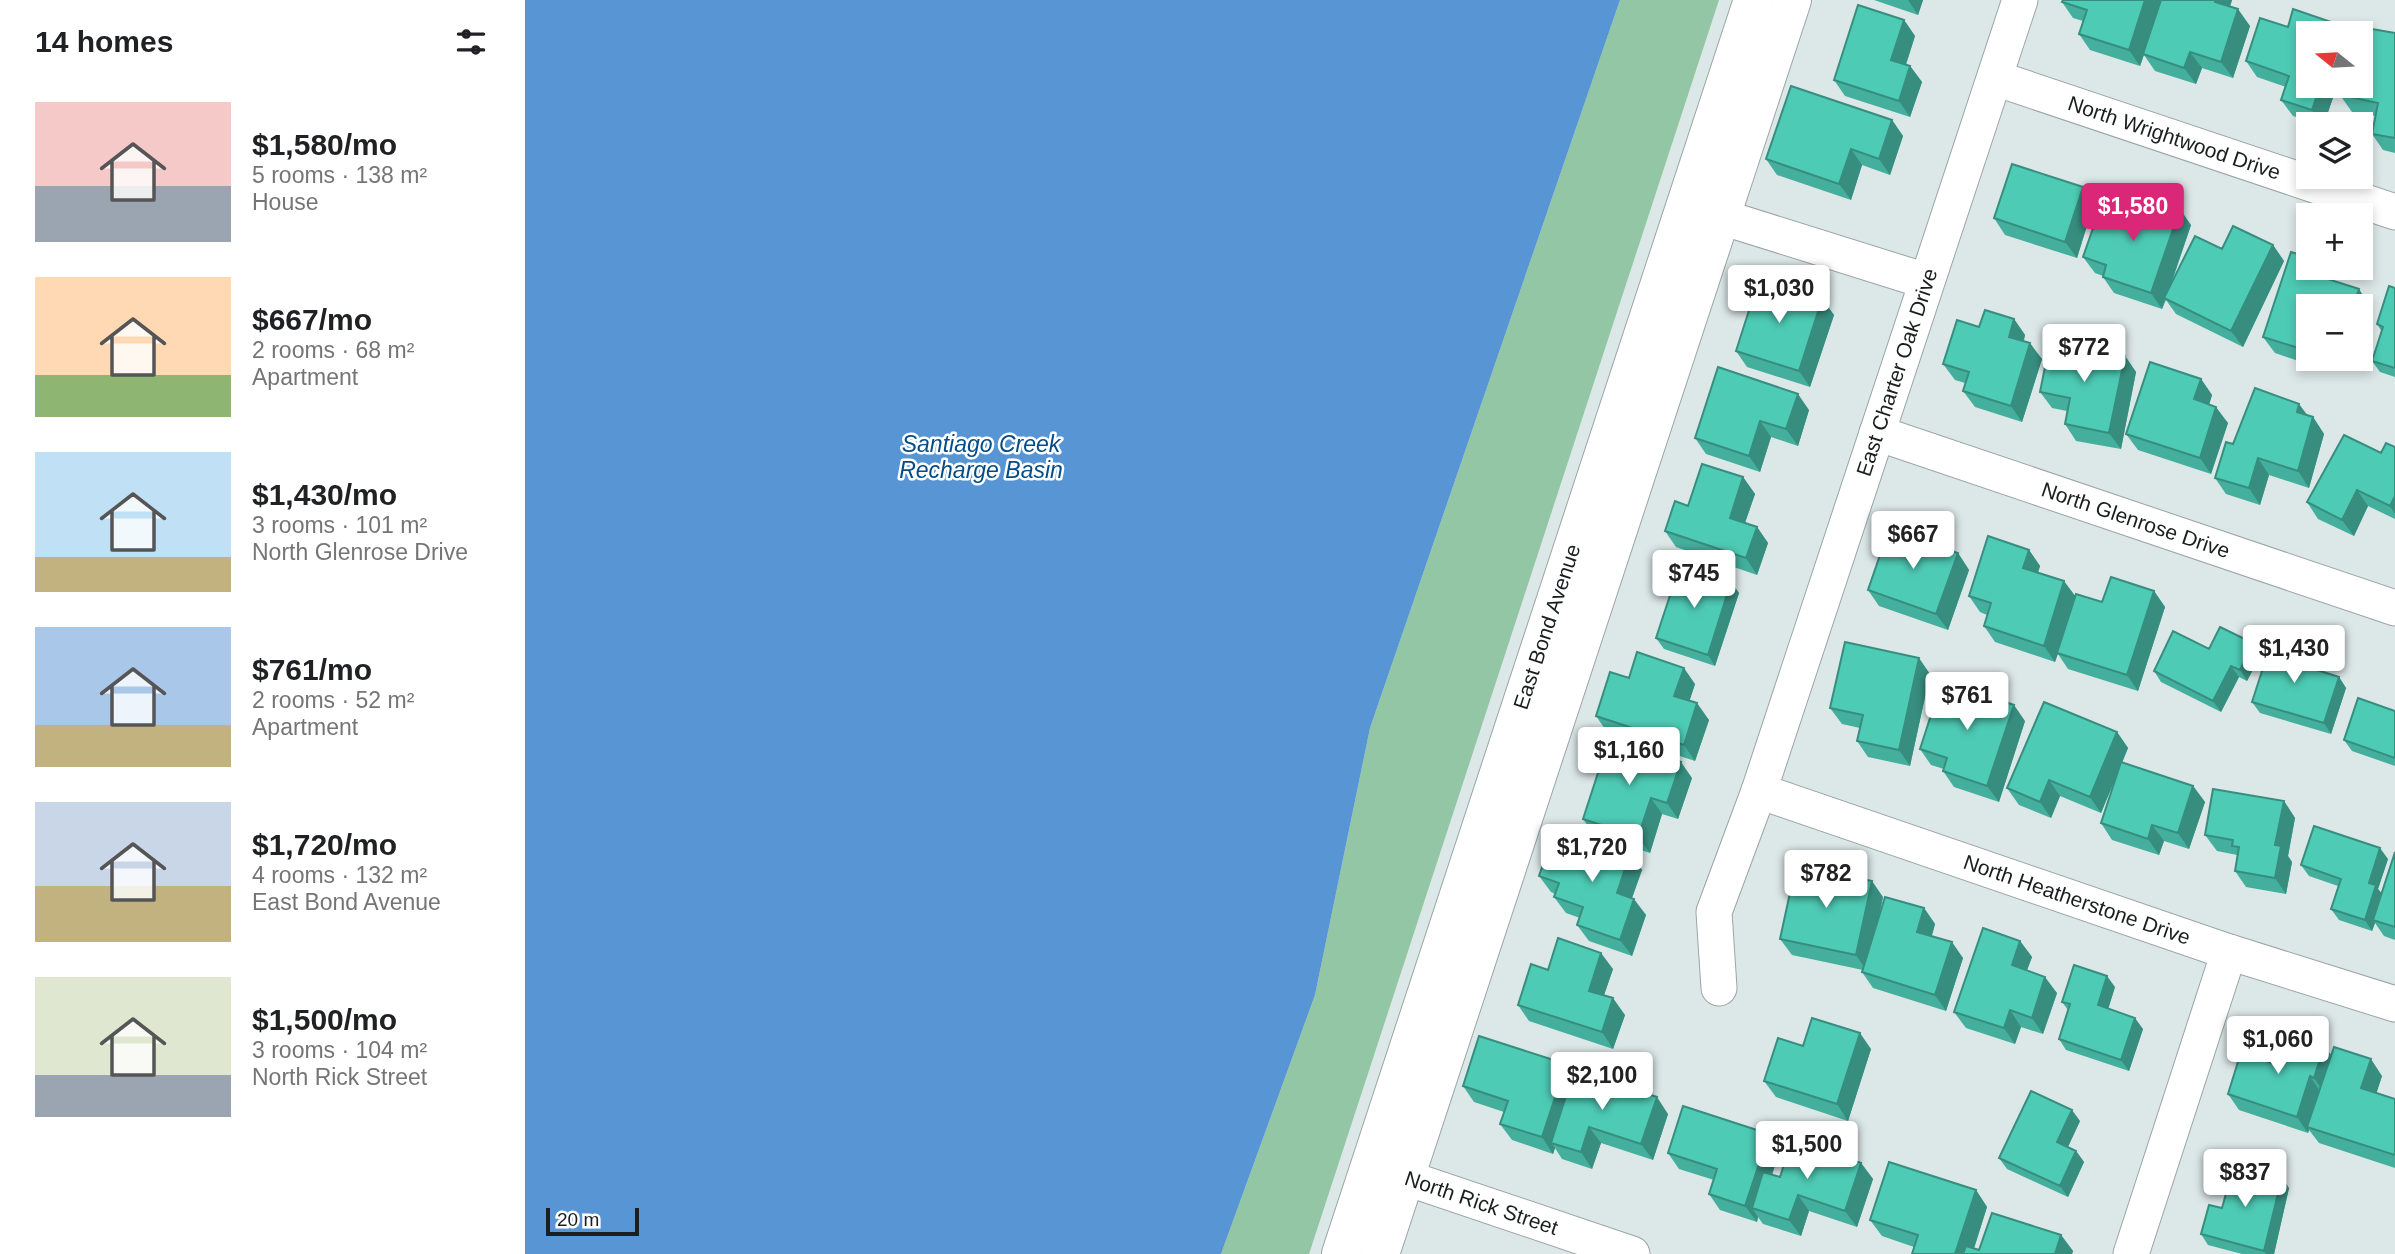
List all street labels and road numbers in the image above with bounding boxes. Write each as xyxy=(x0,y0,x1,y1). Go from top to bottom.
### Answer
street label: North Wrightwood Drive xyxy=(2065,91,2284,184)
street label: East Charter Oak Drive xyxy=(1852,266,1942,479)
street label: North Glenrose Drive xyxy=(2039,477,2233,562)
street label: East Bond Avenue xyxy=(1509,541,1584,712)
street label: North Heatherstone Drive xyxy=(1961,850,2193,949)
street label: North Rick Street xyxy=(1402,1166,1561,1239)

